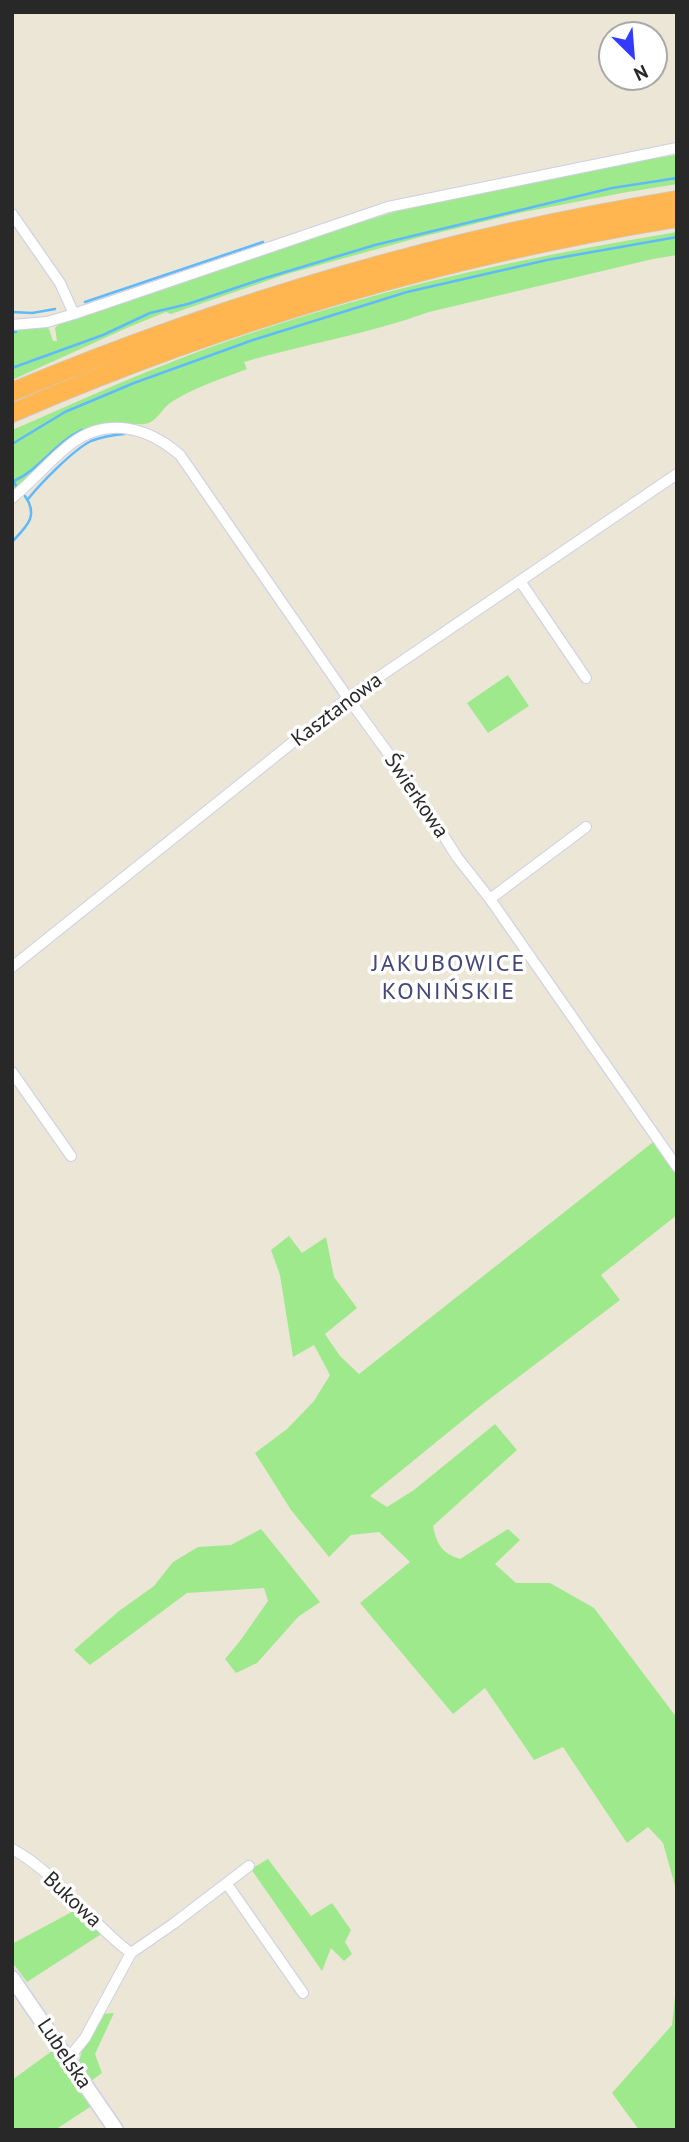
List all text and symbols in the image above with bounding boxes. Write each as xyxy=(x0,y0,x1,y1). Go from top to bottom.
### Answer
north arrow xyxy=(598,21,668,91)
text: N xyxy=(630,60,652,87)
street label: Kasztanowa xyxy=(287,668,387,752)
street label: Świerkowa xyxy=(379,749,453,843)
district label: JAKUBOWICE KONIŃSKIE xyxy=(373,950,525,1006)
street label: Bukowa xyxy=(38,1867,106,1933)
street label: Lubelska xyxy=(31,2014,97,2094)

